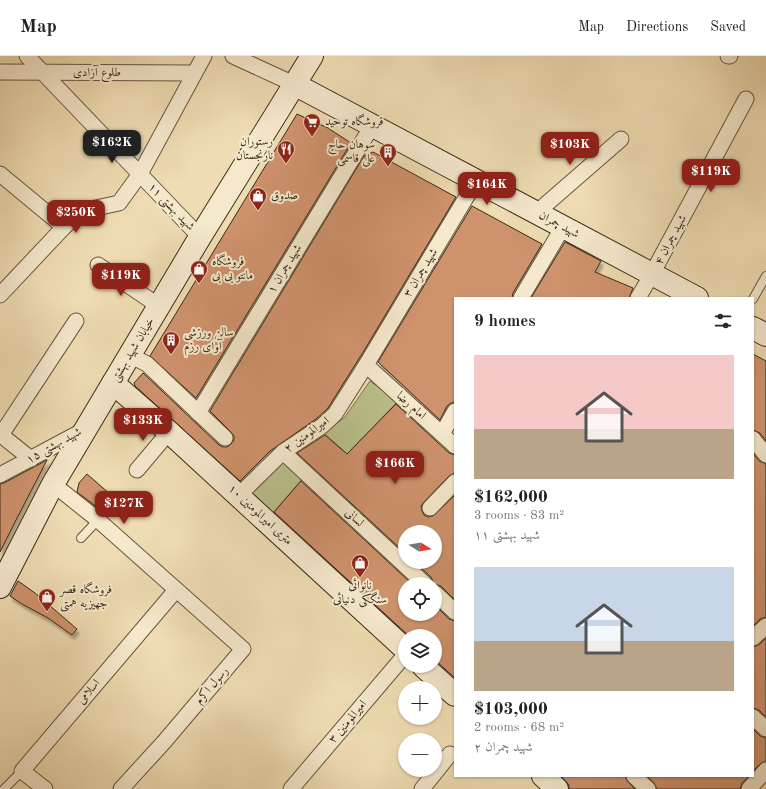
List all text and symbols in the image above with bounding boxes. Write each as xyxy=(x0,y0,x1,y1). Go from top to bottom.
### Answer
text: Map xyxy=(20,18,57,37)
text: Map xyxy=(578,20,604,34)
text: Directions xyxy=(626,20,688,34)
text: Saved xyxy=(710,20,746,34)
street label: طلوع آزادی xyxy=(73,64,121,83)
supermarket icon: فروشگاه توحید xyxy=(302,112,322,137)
place label: فروشگاه توحید xyxy=(325,113,384,129)
pin: $162K xyxy=(84,130,140,164)
pin: $103K xyxy=(542,132,598,166)
text: $162K xyxy=(92,136,132,149)
place label: رستوران نارنجستان xyxy=(236,136,273,162)
text: $103K xyxy=(550,138,590,151)
restaurant icon: رستوران نارنجستان xyxy=(276,139,296,164)
place label: سوهان حاج علی قاسمی xyxy=(328,139,375,167)
building icon: سوهان حاج علی قاسمی xyxy=(378,142,398,167)
pin: $119K xyxy=(683,159,739,193)
text: $119K xyxy=(691,165,731,178)
pin: $164K xyxy=(459,172,515,206)
text: $164K xyxy=(467,178,507,191)
street label: شهید بهشتی ۱۱ xyxy=(144,181,196,234)
shop icon: صدوق xyxy=(248,186,268,211)
place label: صدوق xyxy=(271,190,298,203)
pin: $250K xyxy=(48,200,104,234)
text: $250K xyxy=(56,206,96,219)
street label: شهید چمران xyxy=(536,209,581,241)
street label: شهید چمران ۴ xyxy=(653,213,690,267)
street label: شهید چمران ۱ xyxy=(266,243,305,296)
street label: شهید چمران ۳ xyxy=(402,247,441,300)
place label: فروشگاه مانتو بی بی xyxy=(212,253,253,284)
shop icon: فروشگاه مانتو بی بی xyxy=(189,259,209,284)
pin: $119K xyxy=(93,263,149,297)
text: $119K xyxy=(101,269,141,282)
icon: filters xyxy=(712,310,734,332)
text: 9 homes xyxy=(474,313,536,330)
street label: خیابان شهید بهشتی xyxy=(109,316,159,385)
place label: سالن ورزشی آوای رزم xyxy=(184,327,234,357)
building icon: سالن ورزشی آوای رزم xyxy=(161,330,181,355)
icon: home xyxy=(568,381,640,453)
street label: امام رضا xyxy=(391,390,428,425)
pin: $133K xyxy=(115,408,171,442)
text: $133K xyxy=(123,414,163,427)
street label: امیرالمومنین ۲ xyxy=(282,415,332,456)
street label: شهید بهشتی ۱۵ xyxy=(24,426,85,468)
pin: $166K xyxy=(367,451,423,485)
text: $166K xyxy=(375,457,415,470)
street label: ۱۰ متری امیرالمومنین xyxy=(225,482,294,548)
text: $162,000 xyxy=(474,489,548,506)
pin: $127K xyxy=(96,491,152,525)
text: $127K xyxy=(104,497,144,510)
street label: لسانی xyxy=(342,507,366,529)
text: 3 rooms · 83 m² xyxy=(474,509,564,522)
north arrow xyxy=(398,525,442,569)
map controls xyxy=(398,525,442,777)
text: شهید بهشتی ۱۱ xyxy=(474,529,540,542)
shop icon: نانوائی سنگکی دنیائی xyxy=(350,553,370,578)
button: locate xyxy=(398,577,442,621)
place label: نانوائی سنگکی دنیائی xyxy=(333,578,387,608)
place label: فروشگاه قصر جهیزیه همتی xyxy=(58,581,112,612)
shop icon: فروشگاه قصر جهیزیه همتی xyxy=(37,587,57,612)
icon: home xyxy=(568,593,640,665)
button: layers xyxy=(398,629,442,673)
street label: رسول اکرم xyxy=(192,664,234,709)
street label: اسلامی xyxy=(75,677,103,707)
button: + xyxy=(398,681,442,725)
street label: امیرالمومنین ۳ xyxy=(327,698,370,746)
text: $103,000 xyxy=(474,701,548,718)
text: 2 rooms · 68 m² xyxy=(474,721,564,734)
button: − xyxy=(398,733,442,777)
text: شهید چمران ۲ xyxy=(474,741,533,754)

